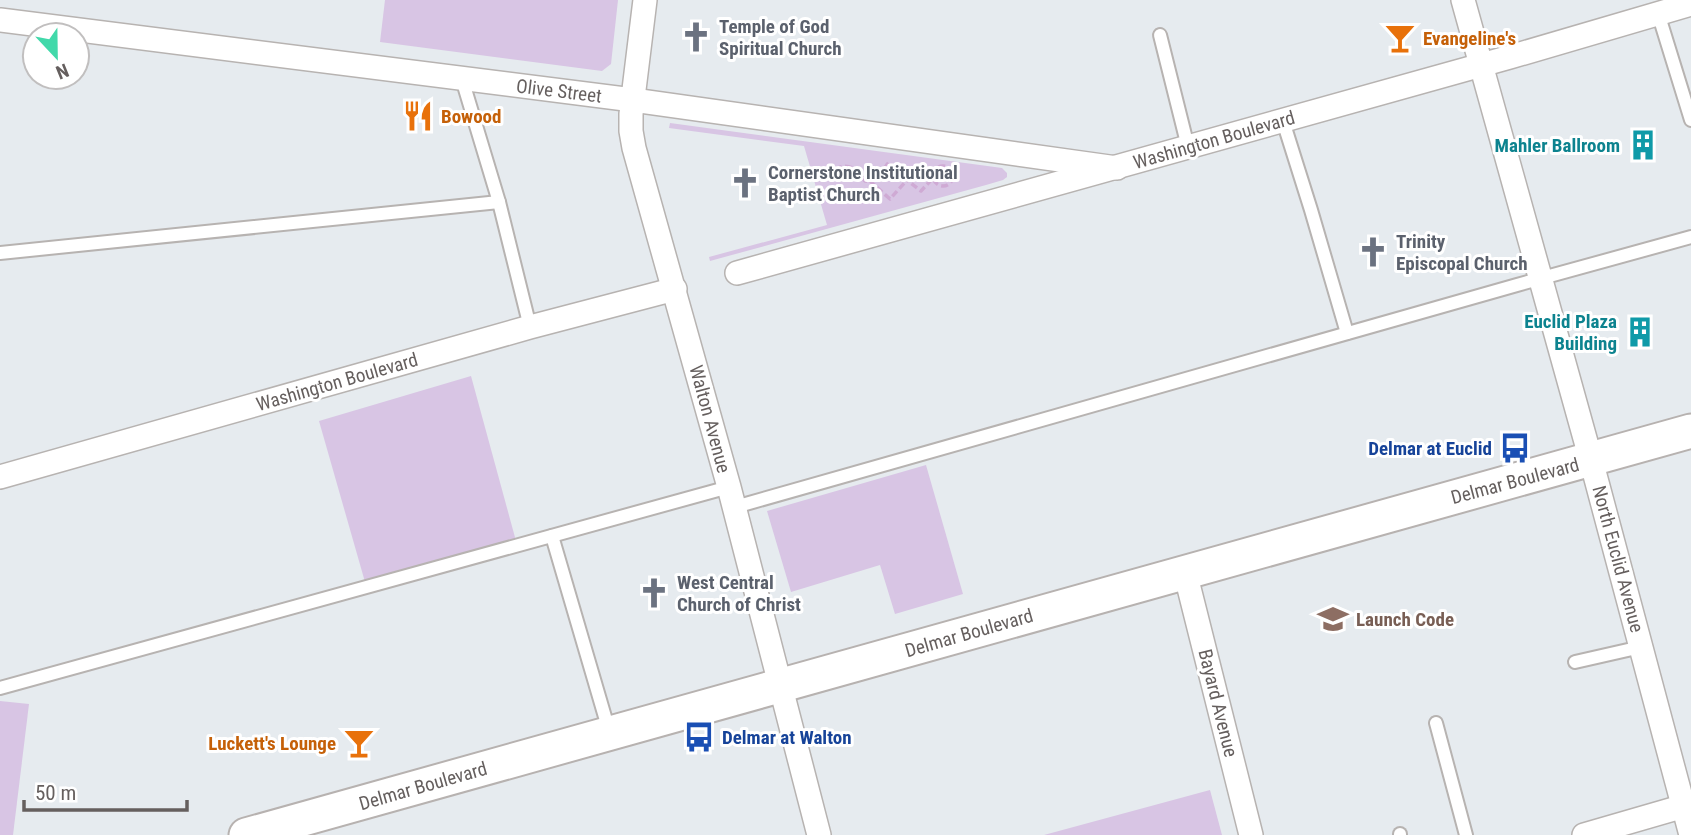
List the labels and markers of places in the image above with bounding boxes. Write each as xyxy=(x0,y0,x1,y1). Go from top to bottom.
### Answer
place label: Temple of God Spiritual Church xyxy=(719,15,842,60)
church icon: Temple of God Spiritual Church xyxy=(679,20,713,54)
bar icon: Evangeline's xyxy=(1383,21,1417,55)
place label: Evangeline's xyxy=(1423,27,1516,50)
restaurant icon: Bowood xyxy=(401,99,435,133)
place label: Bowood xyxy=(441,105,501,128)
building icon: Mahler Ballroom xyxy=(1626,128,1660,162)
place label: Mahler Ballroom xyxy=(1495,134,1620,157)
place label: Cornerstone Institutional Baptist Church xyxy=(768,161,958,206)
church icon: Cornerstone Institutional Baptist Church xyxy=(728,166,762,200)
place label: Trinity Episcopal Church xyxy=(1396,230,1528,275)
church icon: Trinity Episcopal Church xyxy=(1356,235,1390,269)
place label: Euclid Plaza Building xyxy=(1524,310,1617,355)
building icon: Euclid Plaza Building xyxy=(1623,315,1657,349)
bus stop icon: Delmar at Euclid xyxy=(1498,431,1532,465)
place label: Delmar at Euclid xyxy=(1368,437,1492,460)
place label: West Central Church of Christ xyxy=(677,571,801,616)
church icon: West Central Church of Christ xyxy=(637,576,671,610)
school or university icon: Launch Code xyxy=(1316,602,1350,636)
place label: Launch Code xyxy=(1356,608,1454,631)
bus stop icon: Delmar at Walton xyxy=(682,720,716,754)
bar icon: Luckett's Lounge xyxy=(342,726,376,760)
place label: Delmar at Walton xyxy=(722,726,852,749)
place label: Luckett's Lounge xyxy=(208,732,336,755)

